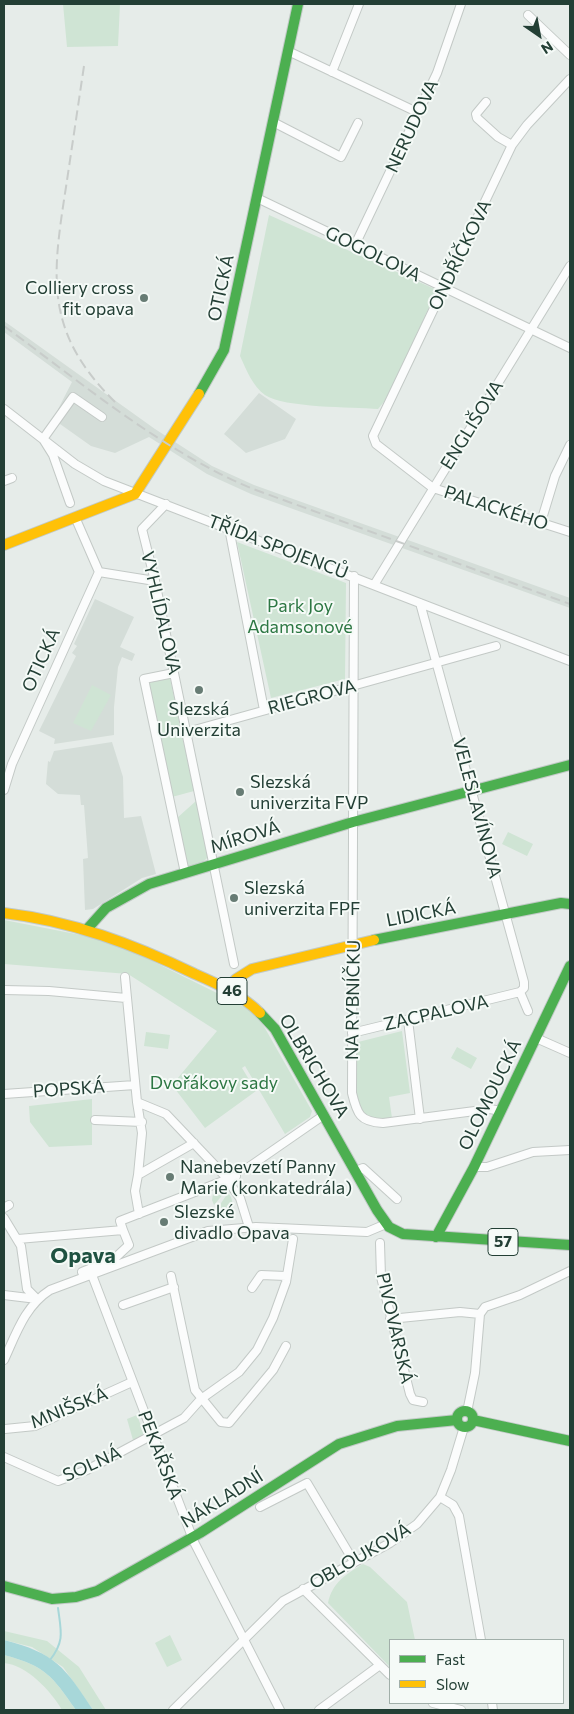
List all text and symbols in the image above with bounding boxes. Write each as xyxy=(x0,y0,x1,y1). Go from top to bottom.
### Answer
north arrow xyxy=(514,10,564,60)
text: N xyxy=(538,38,556,58)
street label: NERUDOVA xyxy=(381,76,443,176)
street label: ONDŘÍČKOVA xyxy=(424,196,496,314)
street label: GOGOLOVA xyxy=(322,222,424,286)
street label: OTICKÁ xyxy=(203,253,239,323)
place label: Colliery cross fit opava xyxy=(25,277,134,320)
marker: Colliery cross fit opava xyxy=(138,292,150,304)
street label: ENGLIŠOVA xyxy=(436,376,508,474)
street label: PALACKÉHO xyxy=(441,481,551,535)
street label: TŘÍDA SPOJENCŮ xyxy=(205,510,351,584)
street label: VYHLÍDALOVA xyxy=(136,549,186,677)
park label: Park Joy Adamsonové xyxy=(247,595,353,638)
street label: OTICKÁ xyxy=(17,625,65,695)
street label: RIEGROVA xyxy=(265,675,359,719)
marker: Slezská Univerzita xyxy=(193,684,205,696)
place label: Slezská Univerzita xyxy=(157,698,241,741)
street label: VELESLAVÍNOVA xyxy=(448,735,506,881)
place label: Slezská univerzita FVP xyxy=(250,771,368,814)
marker: Slezská univerzita FVP xyxy=(234,786,246,798)
street label: MÍROVÁ xyxy=(207,816,283,858)
place label: Slezská univerzita FPF xyxy=(244,877,360,920)
marker: Slezská univerzita FPF xyxy=(228,892,240,904)
street label: LIDICKÁ xyxy=(384,897,458,931)
street label: NA RYBNÍČKU xyxy=(341,940,365,1060)
road number: 46 xyxy=(217,978,247,1004)
street label: ZACPALOVA xyxy=(382,990,490,1036)
street label: OLBRICHOVA xyxy=(275,1010,353,1122)
street label: OLOMOUCKÁ xyxy=(454,1036,526,1154)
park label: Dvořákovy sady xyxy=(150,1072,278,1094)
street label: POPSKÁ xyxy=(32,1076,106,1102)
place label: Nanebevzetí Panny Marie (konkatedrála) xyxy=(180,1156,352,1198)
marker: Nanebevzetí Panny Marie (konkatedrála) xyxy=(164,1171,176,1183)
place label: Slezské divadlo Opava xyxy=(174,1201,290,1244)
marker: Slezské divadlo Opava xyxy=(158,1216,170,1228)
road number: 57 xyxy=(488,1228,518,1256)
district label: Opava xyxy=(50,1243,116,1269)
street label: PIVOVARSKÁ xyxy=(372,1270,418,1386)
street label: MNIŠSKÁ xyxy=(27,1383,111,1433)
street label: PEKAŘSKÁ xyxy=(133,1407,187,1503)
street label: SOLNÁ xyxy=(59,1442,125,1486)
street label: NÁKLADNÍ xyxy=(177,1465,267,1533)
street label: OBLOUKOVÁ xyxy=(305,1518,415,1594)
legend xyxy=(389,1639,564,1704)
text: Fast xyxy=(436,1650,465,1668)
text: Slow xyxy=(436,1675,469,1693)

